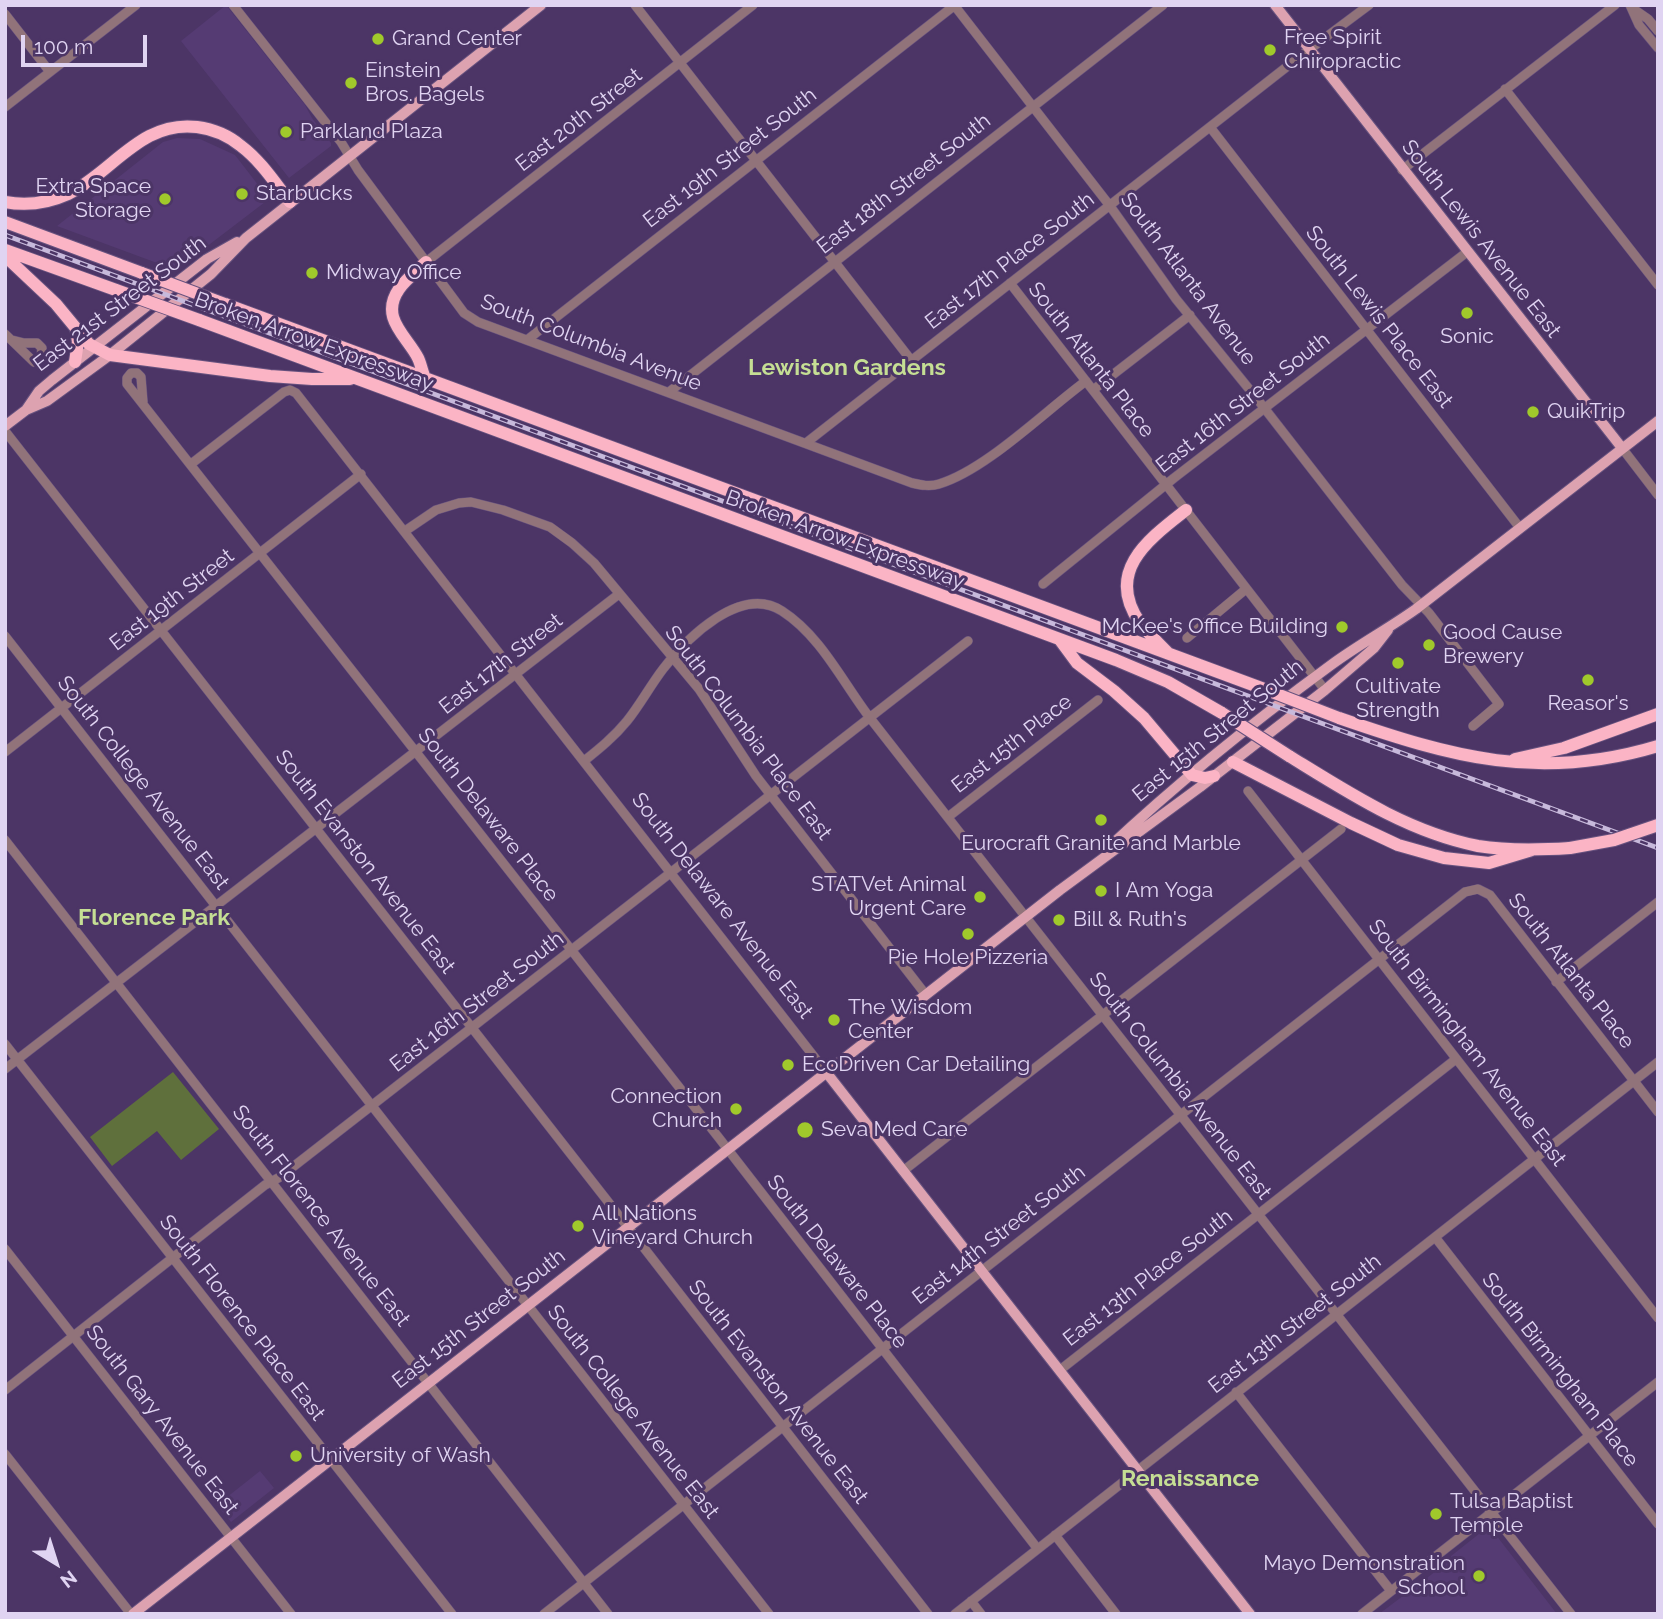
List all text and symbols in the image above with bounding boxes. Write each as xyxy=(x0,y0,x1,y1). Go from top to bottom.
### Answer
scale bar xyxy=(24,21,150,65)
place label: Free Spirit Chiropractic xyxy=(1284,25,1401,75)
place label: Grand Center xyxy=(392,26,522,52)
marker: Grand Center xyxy=(370,31,386,47)
text: 100 m xyxy=(34,34,93,59)
marker: Free Spirit Chiropractic xyxy=(1262,42,1278,58)
place label: Einstein Bros. Bagels xyxy=(365,58,485,108)
street label: East 20th Street xyxy=(511,63,647,177)
marker: Einstein Bros. Bagels xyxy=(343,75,359,91)
street label: East 19th Street South xyxy=(638,82,822,234)
street label: East 18th Street South xyxy=(812,108,996,260)
place label: Parkland Plaza xyxy=(300,119,443,145)
marker: Parkland Plaza xyxy=(278,124,294,140)
street label: South Lewis Avenue East xyxy=(1396,135,1566,343)
place label: Extra Space Storage xyxy=(36,174,151,224)
place label: Starbucks xyxy=(256,181,353,207)
marker: Starbucks xyxy=(234,186,250,202)
street label: East 17th Place South xyxy=(920,187,1100,335)
street label: South Atlanta Avenue xyxy=(1115,188,1261,370)
marker: Extra Space Storage xyxy=(157,191,173,207)
street label: South Lewis Place East xyxy=(1300,221,1458,413)
street label: East 21st Street South xyxy=(29,231,211,377)
place label: Midway Office xyxy=(326,260,462,286)
marker: Midway Office xyxy=(304,265,320,281)
street label: South Atlanta Place xyxy=(1023,277,1159,443)
street label: Broken Arrow Expressway xyxy=(191,287,437,397)
street label: South Columbia Avenue xyxy=(477,289,705,397)
marker: Sonic xyxy=(1459,305,1475,321)
place label: Sonic xyxy=(1440,324,1494,350)
street label: East 16th Street South xyxy=(1151,327,1335,479)
district label: Lewiston Gardens xyxy=(748,354,946,382)
place label: QuikTrip xyxy=(1547,399,1625,425)
marker: QuikTrip xyxy=(1525,404,1541,420)
street label: Broken Arrow Expressway xyxy=(722,485,968,595)
street label: East 19th Street xyxy=(105,544,239,656)
street label: East 17th Street xyxy=(434,608,568,720)
place label: McKee's Office Building xyxy=(1102,614,1328,640)
marker: McKee's Office Building xyxy=(1334,619,1350,635)
place label: Good Cause Brewery xyxy=(1443,620,1562,670)
street label: South Columbia Place East xyxy=(659,621,837,845)
marker: Good Cause Brewery xyxy=(1421,637,1437,653)
street label: East 15th Street South xyxy=(1128,654,1308,808)
marker: Cultivate Strength xyxy=(1390,655,1406,671)
street label: South College Avenue East xyxy=(52,671,234,895)
marker: Reasor's xyxy=(1580,672,1596,688)
place label: Cultivate Strength xyxy=(1355,674,1441,724)
street label: East 15th Place xyxy=(947,689,1077,799)
place label: Reasor's xyxy=(1547,691,1629,717)
street label: South Delaware Place xyxy=(412,723,564,907)
street label: South Evanston Avenue East xyxy=(270,745,460,979)
street label: South Delaware Avenue East xyxy=(626,788,818,1024)
marker: Eurocraft Granite and Marble xyxy=(1093,812,1109,828)
place label: Eurocraft Granite and Marble xyxy=(961,831,1241,857)
place label: STATVet Animal Urgent Care xyxy=(811,872,966,922)
place label: I Am Yoga xyxy=(1115,878,1213,904)
marker: I Am Yoga xyxy=(1093,883,1109,899)
street label: South Atlanta Place xyxy=(1503,888,1639,1054)
marker: STATVet Animal Urgent Care xyxy=(972,889,988,905)
district label: Florence Park xyxy=(78,904,230,932)
place label: Bill & Ruth's xyxy=(1073,907,1187,933)
marker: Bill & Ruth's xyxy=(1051,912,1067,928)
street label: South Birmingham Avenue East xyxy=(1363,915,1571,1171)
street label: East 16th Street South xyxy=(385,926,569,1078)
marker: Pie Hole Pizzeria xyxy=(960,926,976,942)
place label: Pie Hole Pizzeria xyxy=(888,945,1048,971)
street label: South Columbia Avenue East xyxy=(1083,967,1277,1205)
place label: The Wisdom Center xyxy=(848,995,972,1045)
marker: The Wisdom Center xyxy=(826,1012,842,1028)
place label: EcoDriven Car Detailing xyxy=(802,1052,1030,1078)
marker: EcoDriven Car Detailing xyxy=(780,1057,796,1073)
place label: Connection Church xyxy=(610,1084,722,1134)
street label: South Florence Avenue East xyxy=(227,1100,415,1332)
marker: Connection Church xyxy=(728,1101,744,1117)
place label: Seva Med Care xyxy=(821,1117,968,1143)
marker: Seva Med Care xyxy=(795,1120,815,1140)
street label: East 14th Street South xyxy=(908,1160,1090,1310)
street label: South Delaware Place xyxy=(761,1170,913,1354)
place label: All Nations Vineyard Church xyxy=(592,1201,753,1251)
street label: East 13th Place South xyxy=(1058,1204,1238,1352)
street label: South Florence Place East xyxy=(154,1210,330,1426)
marker: All Nations Vineyard Church xyxy=(570,1218,586,1234)
street label: East 15th Street South xyxy=(388,1244,570,1394)
street label: East 13th Street South xyxy=(1204,1249,1386,1399)
street label: South Birmingham Place xyxy=(1476,1268,1644,1472)
street label: South Evanston Avenue East xyxy=(683,1275,873,1509)
street label: South College Avenue East xyxy=(542,1300,724,1524)
street label: South Gary Avenue East xyxy=(80,1320,244,1520)
place label: University of Wash xyxy=(310,1443,491,1469)
marker: University of Wash xyxy=(288,1448,304,1464)
district label: Renaissance xyxy=(1121,1465,1259,1493)
place label: Tulsa Baptist Temple xyxy=(1450,1489,1573,1539)
marker: Tulsa Baptist Temple xyxy=(1428,1506,1444,1522)
north arrow xyxy=(21,1528,91,1598)
place label: Mayo Demonstration School xyxy=(1263,1551,1465,1601)
text: N xyxy=(56,1566,81,1593)
marker: Mayo Demonstration School xyxy=(1471,1568,1487,1584)

